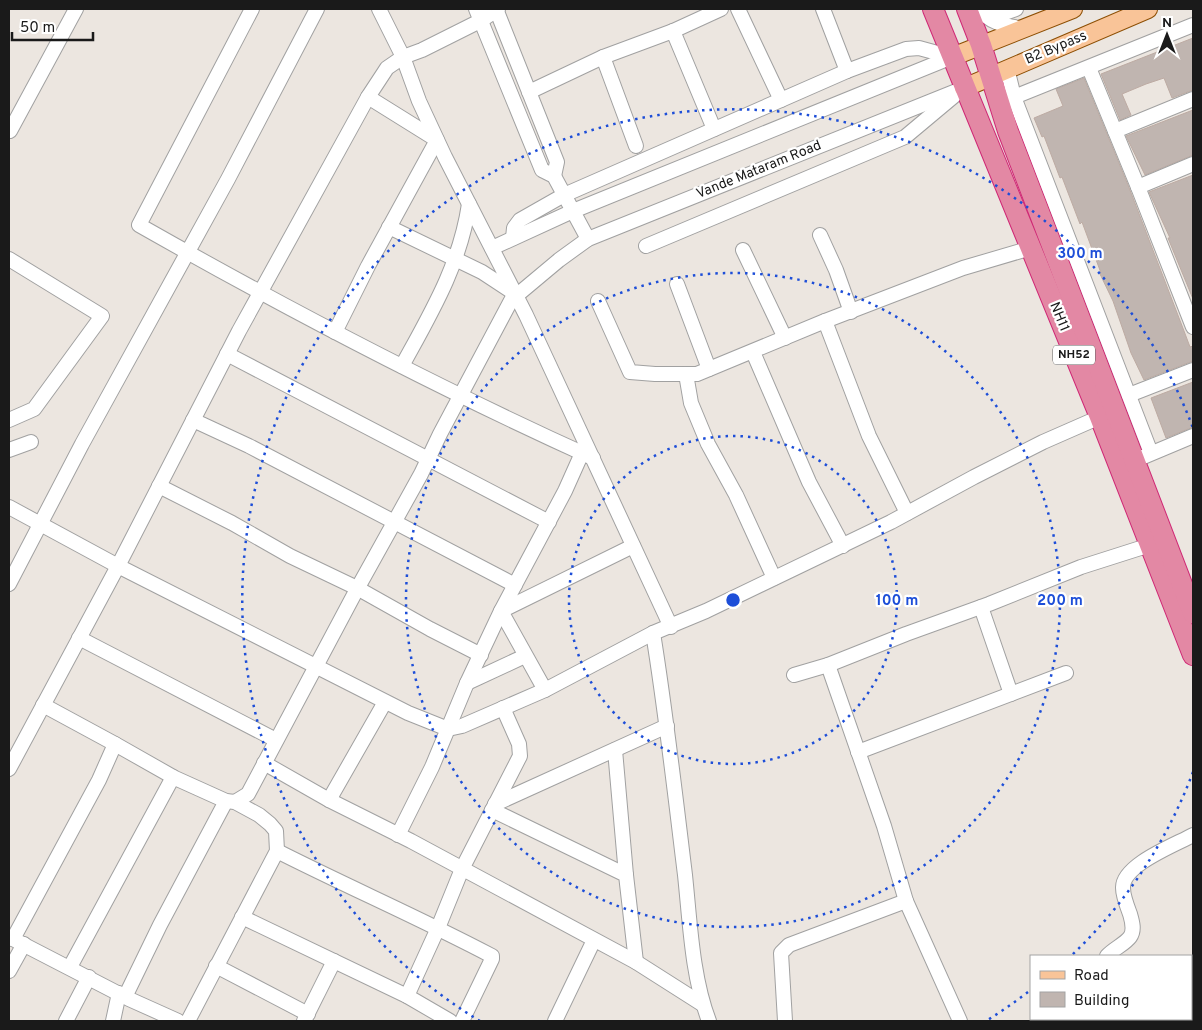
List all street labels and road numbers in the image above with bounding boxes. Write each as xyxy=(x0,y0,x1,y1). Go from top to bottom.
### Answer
street label: B2 Bypass xyxy=(1022,27,1090,69)
street label: Vande Mataram Road xyxy=(694,137,824,203)
street label: NH11 xyxy=(1045,300,1073,334)
road number: NH52 xyxy=(1053,346,1095,364)

